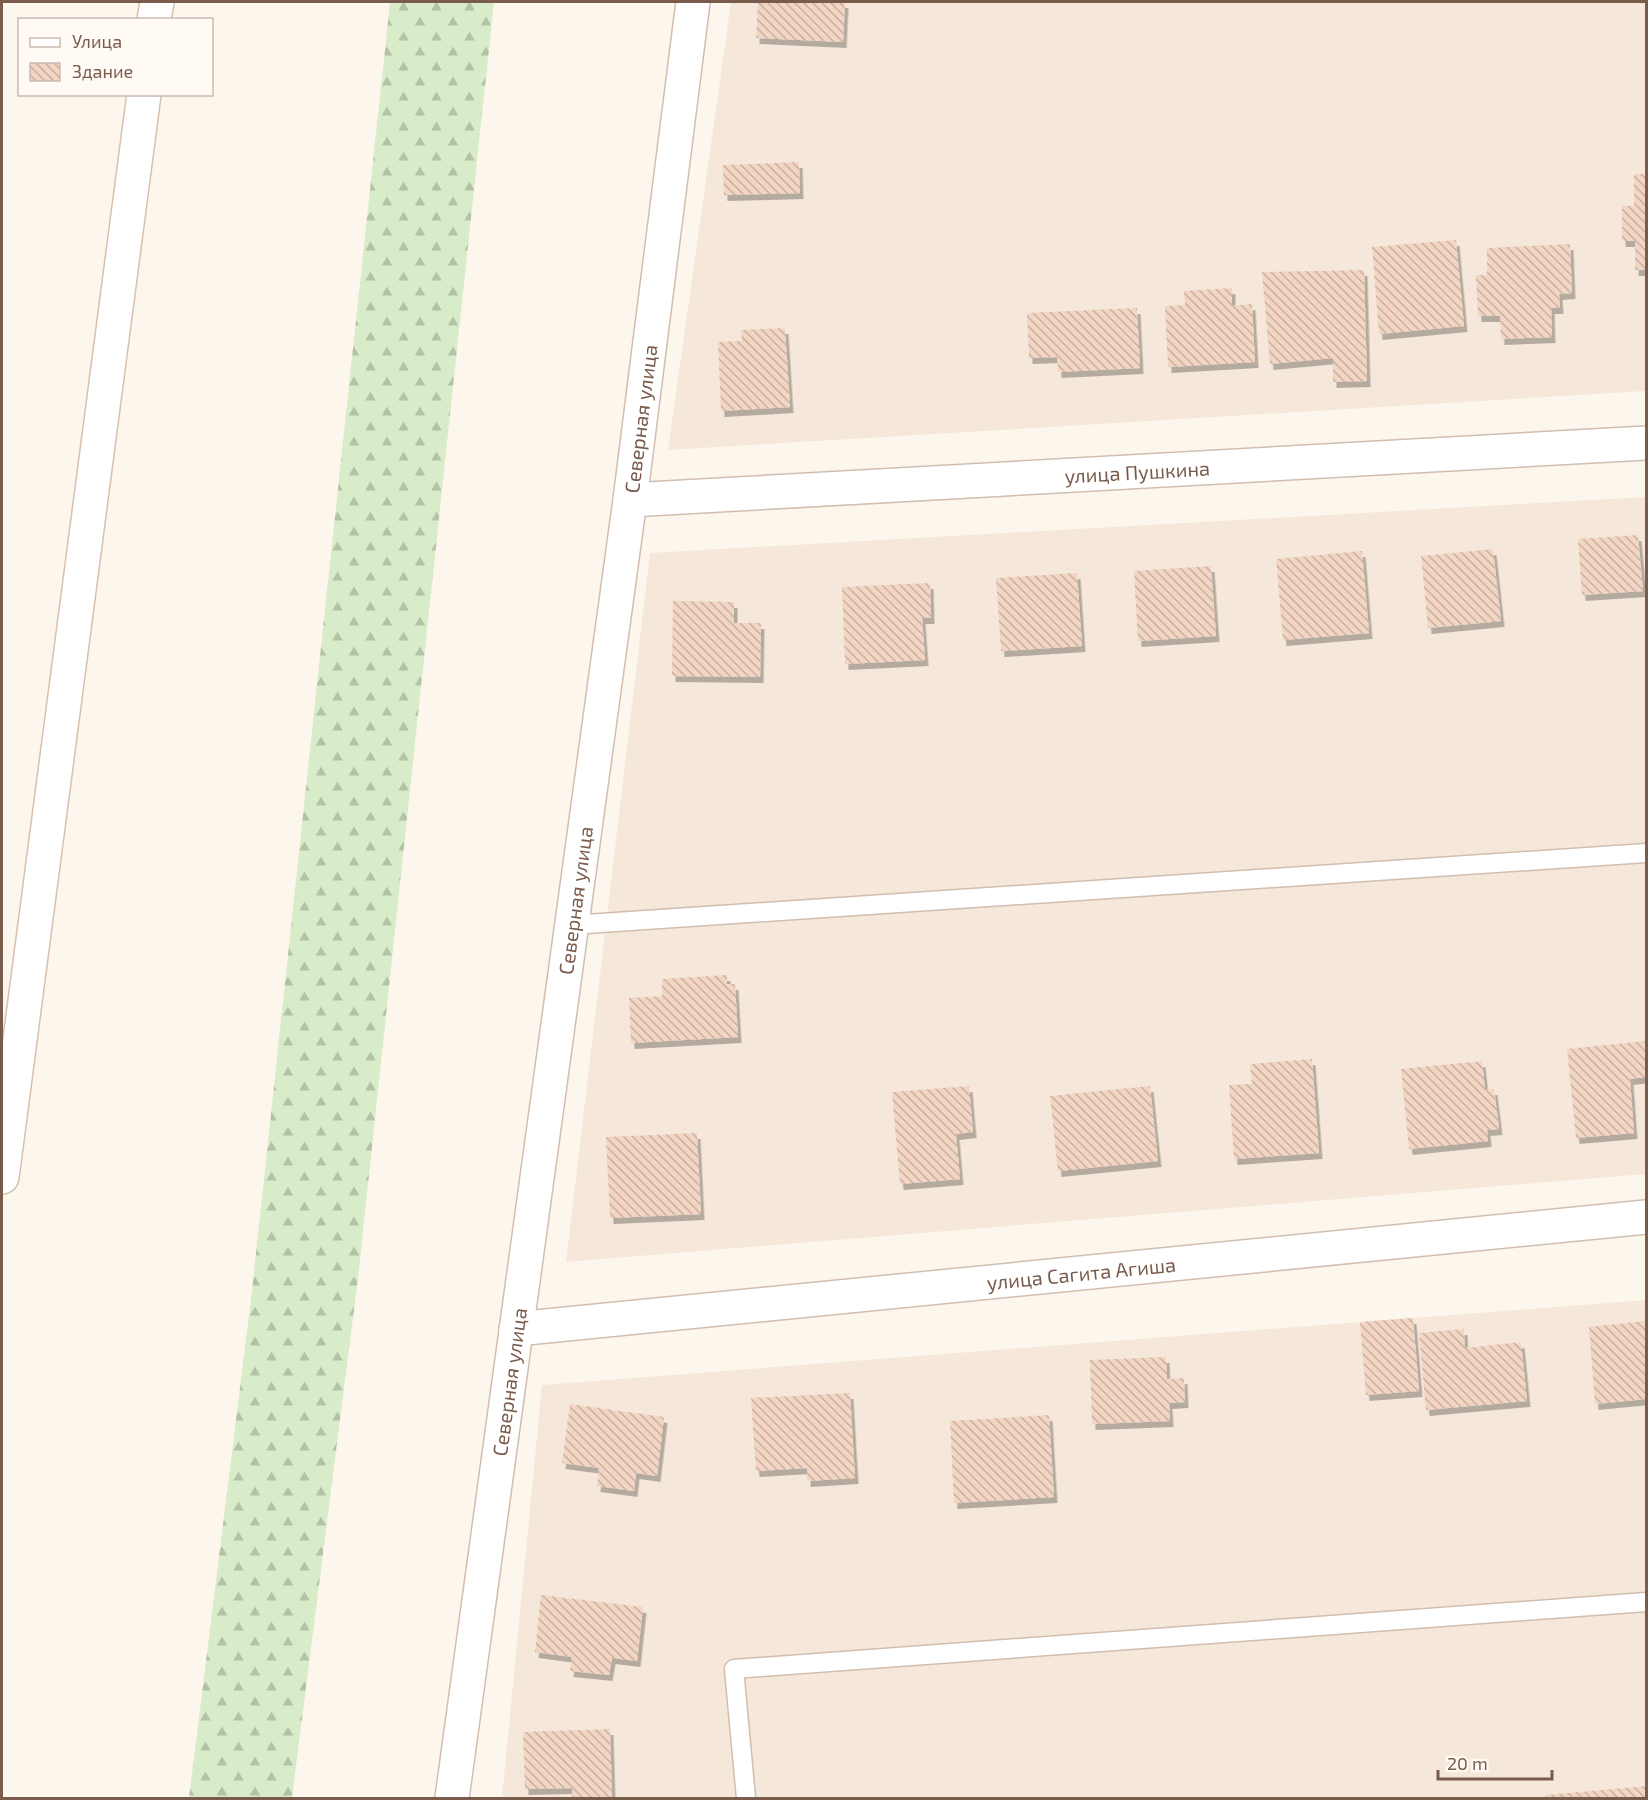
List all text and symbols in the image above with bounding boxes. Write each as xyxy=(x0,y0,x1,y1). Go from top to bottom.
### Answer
legend xyxy=(18,18,213,96)
text: Улица xyxy=(72,30,122,52)
text: Здание xyxy=(72,60,133,82)
street label: Северная улица xyxy=(619,343,662,494)
street label: улица Пушкина xyxy=(1064,455,1211,489)
street label: Северная улица xyxy=(553,825,597,976)
street label: улица Сагита Агиша xyxy=(986,1252,1177,1295)
street label: Северная улица xyxy=(487,1306,531,1458)
scale bar xyxy=(1438,1743,1552,1781)
text: 20 m xyxy=(1447,1752,1488,1774)

